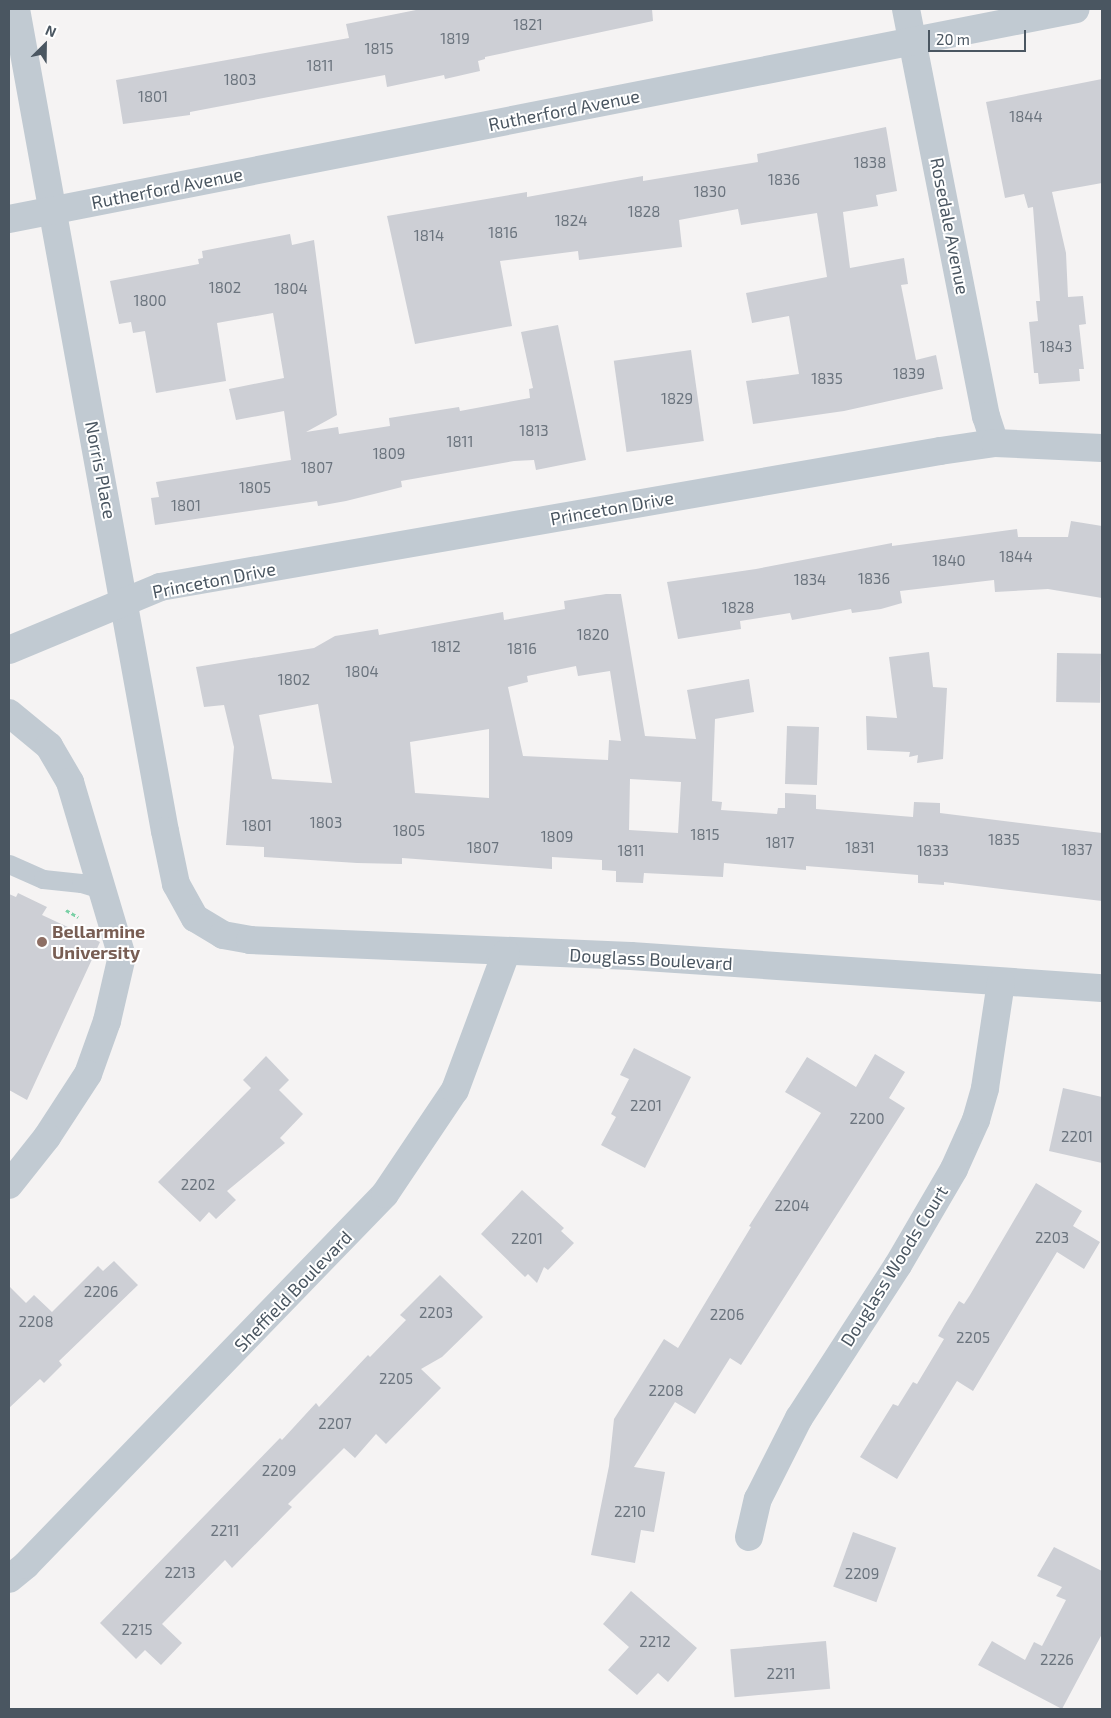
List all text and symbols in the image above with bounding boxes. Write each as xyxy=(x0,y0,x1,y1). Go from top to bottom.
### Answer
house number: 1821 xyxy=(513,16,543,34)
north arrow xyxy=(20,20,70,70)
scale bar xyxy=(931,20,1028,52)
text: N xyxy=(43,21,59,41)
house number: 1819 xyxy=(440,30,470,48)
text: 20 m xyxy=(936,30,970,48)
house number: 1815 xyxy=(364,40,394,58)
house number: 1811 xyxy=(306,57,334,75)
house number: 1803 xyxy=(224,71,256,89)
street label: Rutherford Avenue xyxy=(486,85,642,135)
house number: 1801 xyxy=(138,88,168,106)
house number: 1844 xyxy=(1009,108,1043,126)
house number: 1838 xyxy=(854,154,886,172)
street label: Rosedale Avenue xyxy=(926,155,974,297)
street label: Rutherford Avenue xyxy=(89,163,245,213)
house number: 1836 xyxy=(768,171,800,189)
house number: 1830 xyxy=(694,183,726,201)
house number: 1828 xyxy=(628,203,660,221)
house number: 1824 xyxy=(555,212,587,230)
house number: 1816 xyxy=(488,224,518,242)
house number: 1814 xyxy=(414,227,444,245)
house number: 1802 xyxy=(209,279,241,297)
house number: 1804 xyxy=(274,280,308,298)
house number: 1800 xyxy=(133,292,167,310)
house number: 1843 xyxy=(1040,338,1072,356)
house number: 1839 xyxy=(893,365,925,383)
house number: 1835 xyxy=(811,370,843,388)
house number: 1829 xyxy=(661,390,693,408)
street label: Norris Place xyxy=(81,419,121,521)
house number: 1813 xyxy=(519,422,549,440)
house number: 1811 xyxy=(446,433,474,451)
house number: 1809 xyxy=(373,445,405,463)
house number: 1807 xyxy=(301,459,333,477)
house number: 1805 xyxy=(239,479,271,497)
street label: Princeton Drive xyxy=(548,486,676,530)
house number: 1801 xyxy=(171,497,201,515)
house number: 1844 xyxy=(999,548,1033,566)
house number: 1840 xyxy=(932,552,966,570)
street label: Princeton Drive xyxy=(150,557,278,603)
house number: 1836 xyxy=(858,570,890,588)
house number: 1834 xyxy=(794,571,826,589)
house number: 1828 xyxy=(722,599,754,617)
house number: 1820 xyxy=(577,626,609,644)
house number: 1812 xyxy=(431,638,461,656)
house number: 1816 xyxy=(507,640,537,658)
house number: 1804 xyxy=(345,663,379,681)
house number: 1802 xyxy=(278,671,310,689)
house number: 1803 xyxy=(310,814,342,832)
house number: 1801 xyxy=(242,817,272,835)
house number: 1805 xyxy=(393,822,425,840)
house number: 1815 xyxy=(690,826,720,844)
house number: 1809 xyxy=(541,828,573,846)
house number: 1835 xyxy=(988,831,1020,849)
house number: 1817 xyxy=(766,834,794,852)
house number: 1807 xyxy=(467,839,499,857)
house number: 1831 xyxy=(845,839,875,857)
house number: 1837 xyxy=(1061,841,1093,859)
house number: 1811 xyxy=(617,842,645,860)
house number: 1833 xyxy=(917,842,949,860)
place label: Bellarmine University xyxy=(52,921,145,964)
marker: Bellarmine University xyxy=(36,936,48,948)
street label: Douglass Boulevard xyxy=(569,944,733,974)
house number: 2201 xyxy=(630,1097,662,1115)
house number: 2200 xyxy=(850,1110,884,1128)
house number: 2201 xyxy=(1061,1128,1093,1146)
house number: 2202 xyxy=(181,1176,215,1194)
street label: Douglass Woods Court xyxy=(836,1182,952,1350)
house number: 2204 xyxy=(774,1197,810,1215)
street label: Sheffield Boulevard xyxy=(230,1226,356,1356)
house number: 2203 xyxy=(1035,1229,1069,1247)
house number: 2201 xyxy=(511,1230,543,1248)
house number: 2206 xyxy=(84,1283,118,1301)
house number: 2203 xyxy=(419,1304,453,1322)
house number: 2206 xyxy=(710,1306,744,1324)
house number: 2208 xyxy=(18,1313,54,1331)
house number: 2205 xyxy=(956,1329,990,1347)
house number: 2205 xyxy=(379,1370,413,1388)
house number: 2208 xyxy=(648,1382,684,1400)
house number: 2207 xyxy=(318,1415,352,1433)
house number: 2209 xyxy=(262,1462,296,1480)
house number: 2210 xyxy=(614,1503,646,1521)
house number: 2211 xyxy=(211,1522,239,1540)
house number: 2213 xyxy=(164,1564,196,1582)
house number: 2209 xyxy=(845,1565,879,1583)
house number: 2215 xyxy=(122,1621,152,1639)
house number: 2212 xyxy=(639,1633,671,1651)
house number: 2226 xyxy=(1040,1651,1074,1669)
house number: 2211 xyxy=(767,1665,795,1683)

